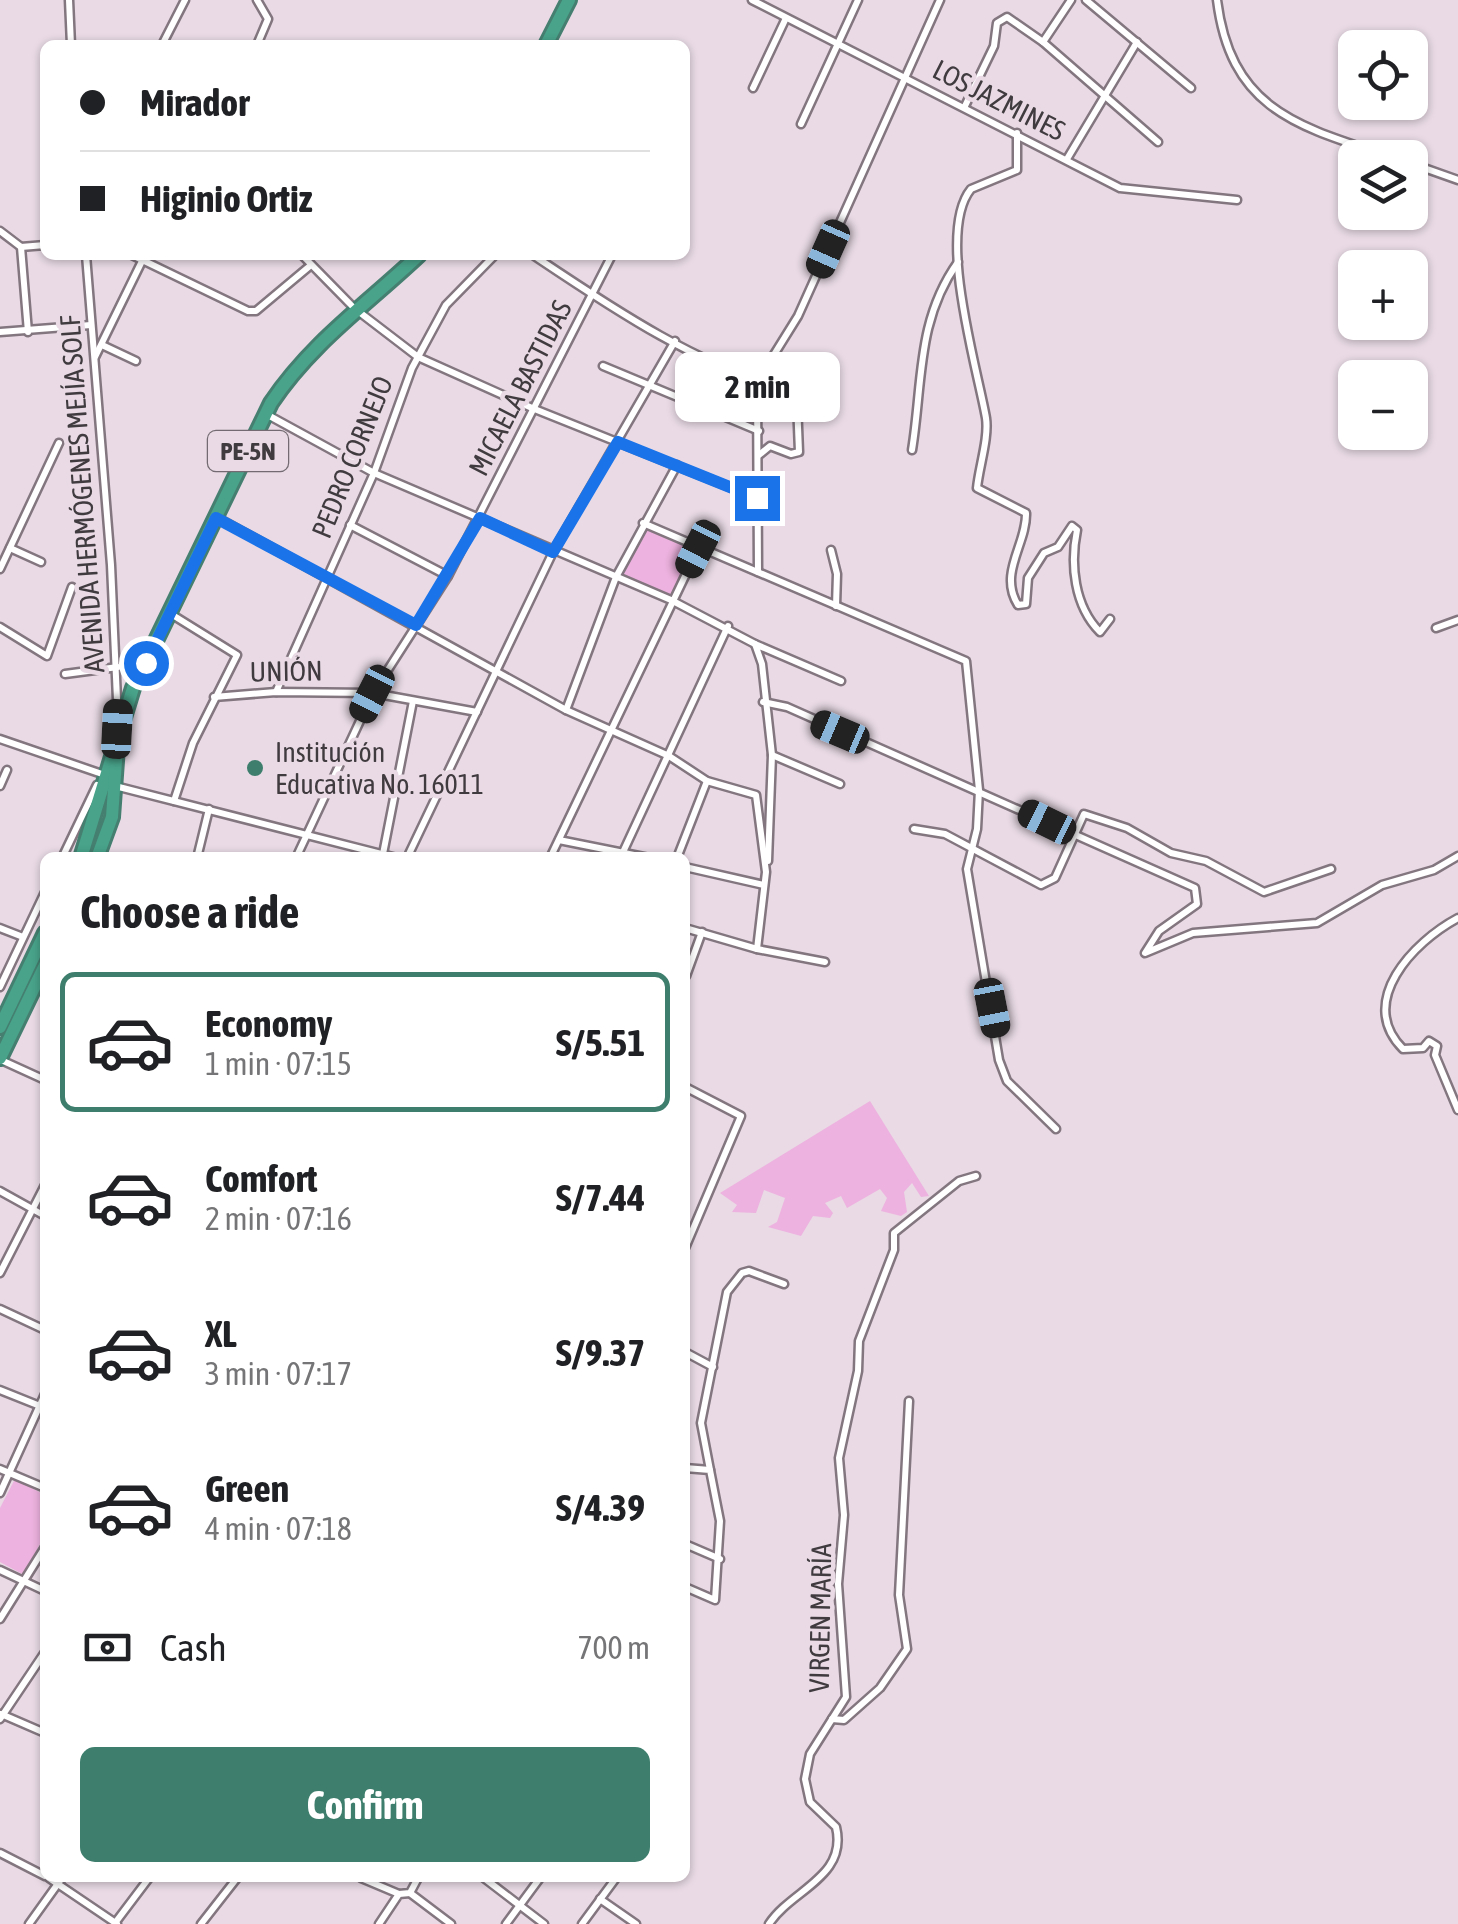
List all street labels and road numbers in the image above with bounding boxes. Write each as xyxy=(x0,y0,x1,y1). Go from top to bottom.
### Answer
street label: LOS JAZMINES xyxy=(928,53,1070,147)
street label: MICAELA BASTIDAS xyxy=(462,295,578,481)
street label: AVENIDA HERMÓGENES MEJÍA SOLF xyxy=(54,314,110,674)
street label: PEDRO CORNEJO xyxy=(305,372,399,542)
road number: PE-5N xyxy=(208,431,288,471)
street label: UNIÓN xyxy=(249,654,323,688)
street label: VIRGEN MARÍA xyxy=(803,1543,837,1693)

